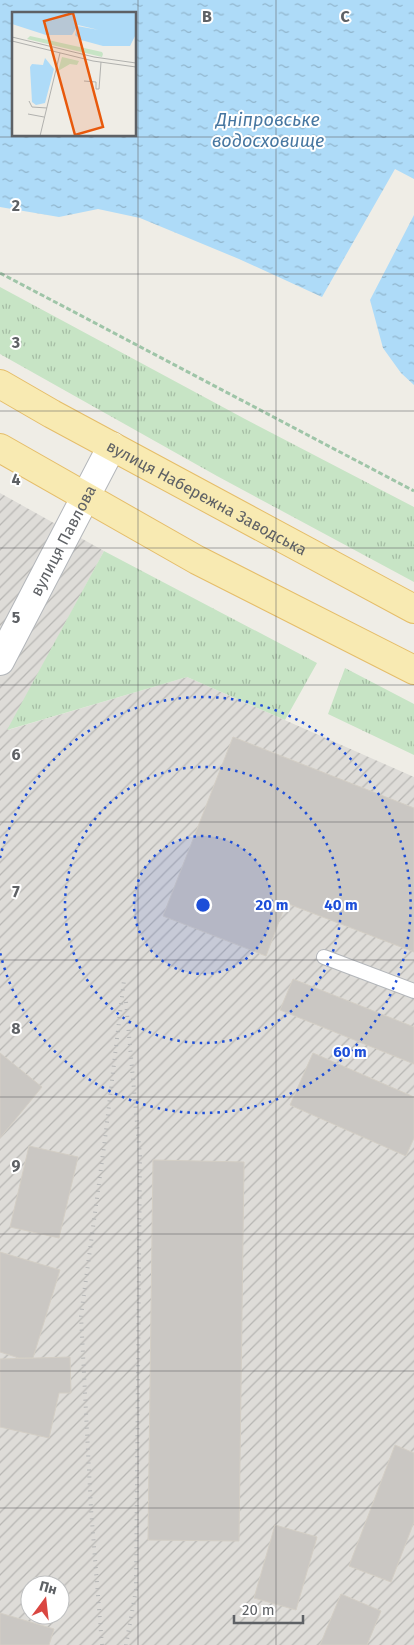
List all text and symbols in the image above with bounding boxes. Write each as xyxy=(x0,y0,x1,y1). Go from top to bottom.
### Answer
text: B xyxy=(202,7,212,26)
text: C xyxy=(340,7,350,26)
inset map xyxy=(12,12,136,136)
water label: Дніпровське водосховище xyxy=(212,109,324,152)
text: 2 xyxy=(12,196,20,215)
text: 3 xyxy=(11,333,20,352)
street label: вулиця Набережна Заводська xyxy=(104,436,310,559)
text: 4 xyxy=(11,470,21,489)
street label: вулиця Павлова xyxy=(26,482,100,599)
text: 5 xyxy=(12,608,21,627)
text: 6 xyxy=(11,745,21,764)
text: 7 xyxy=(12,882,20,901)
centre of rings xyxy=(194,896,212,914)
text: 20 m xyxy=(256,896,288,914)
text: 40 m xyxy=(324,896,358,914)
text: 8 xyxy=(11,1019,21,1038)
text: 60 m xyxy=(333,1043,367,1061)
text: 9 xyxy=(12,1156,21,1175)
north arrow xyxy=(20,1575,70,1625)
text: Пн xyxy=(38,1577,59,1598)
scale bar xyxy=(234,1592,303,1624)
text: 20 m xyxy=(242,1601,275,1619)

